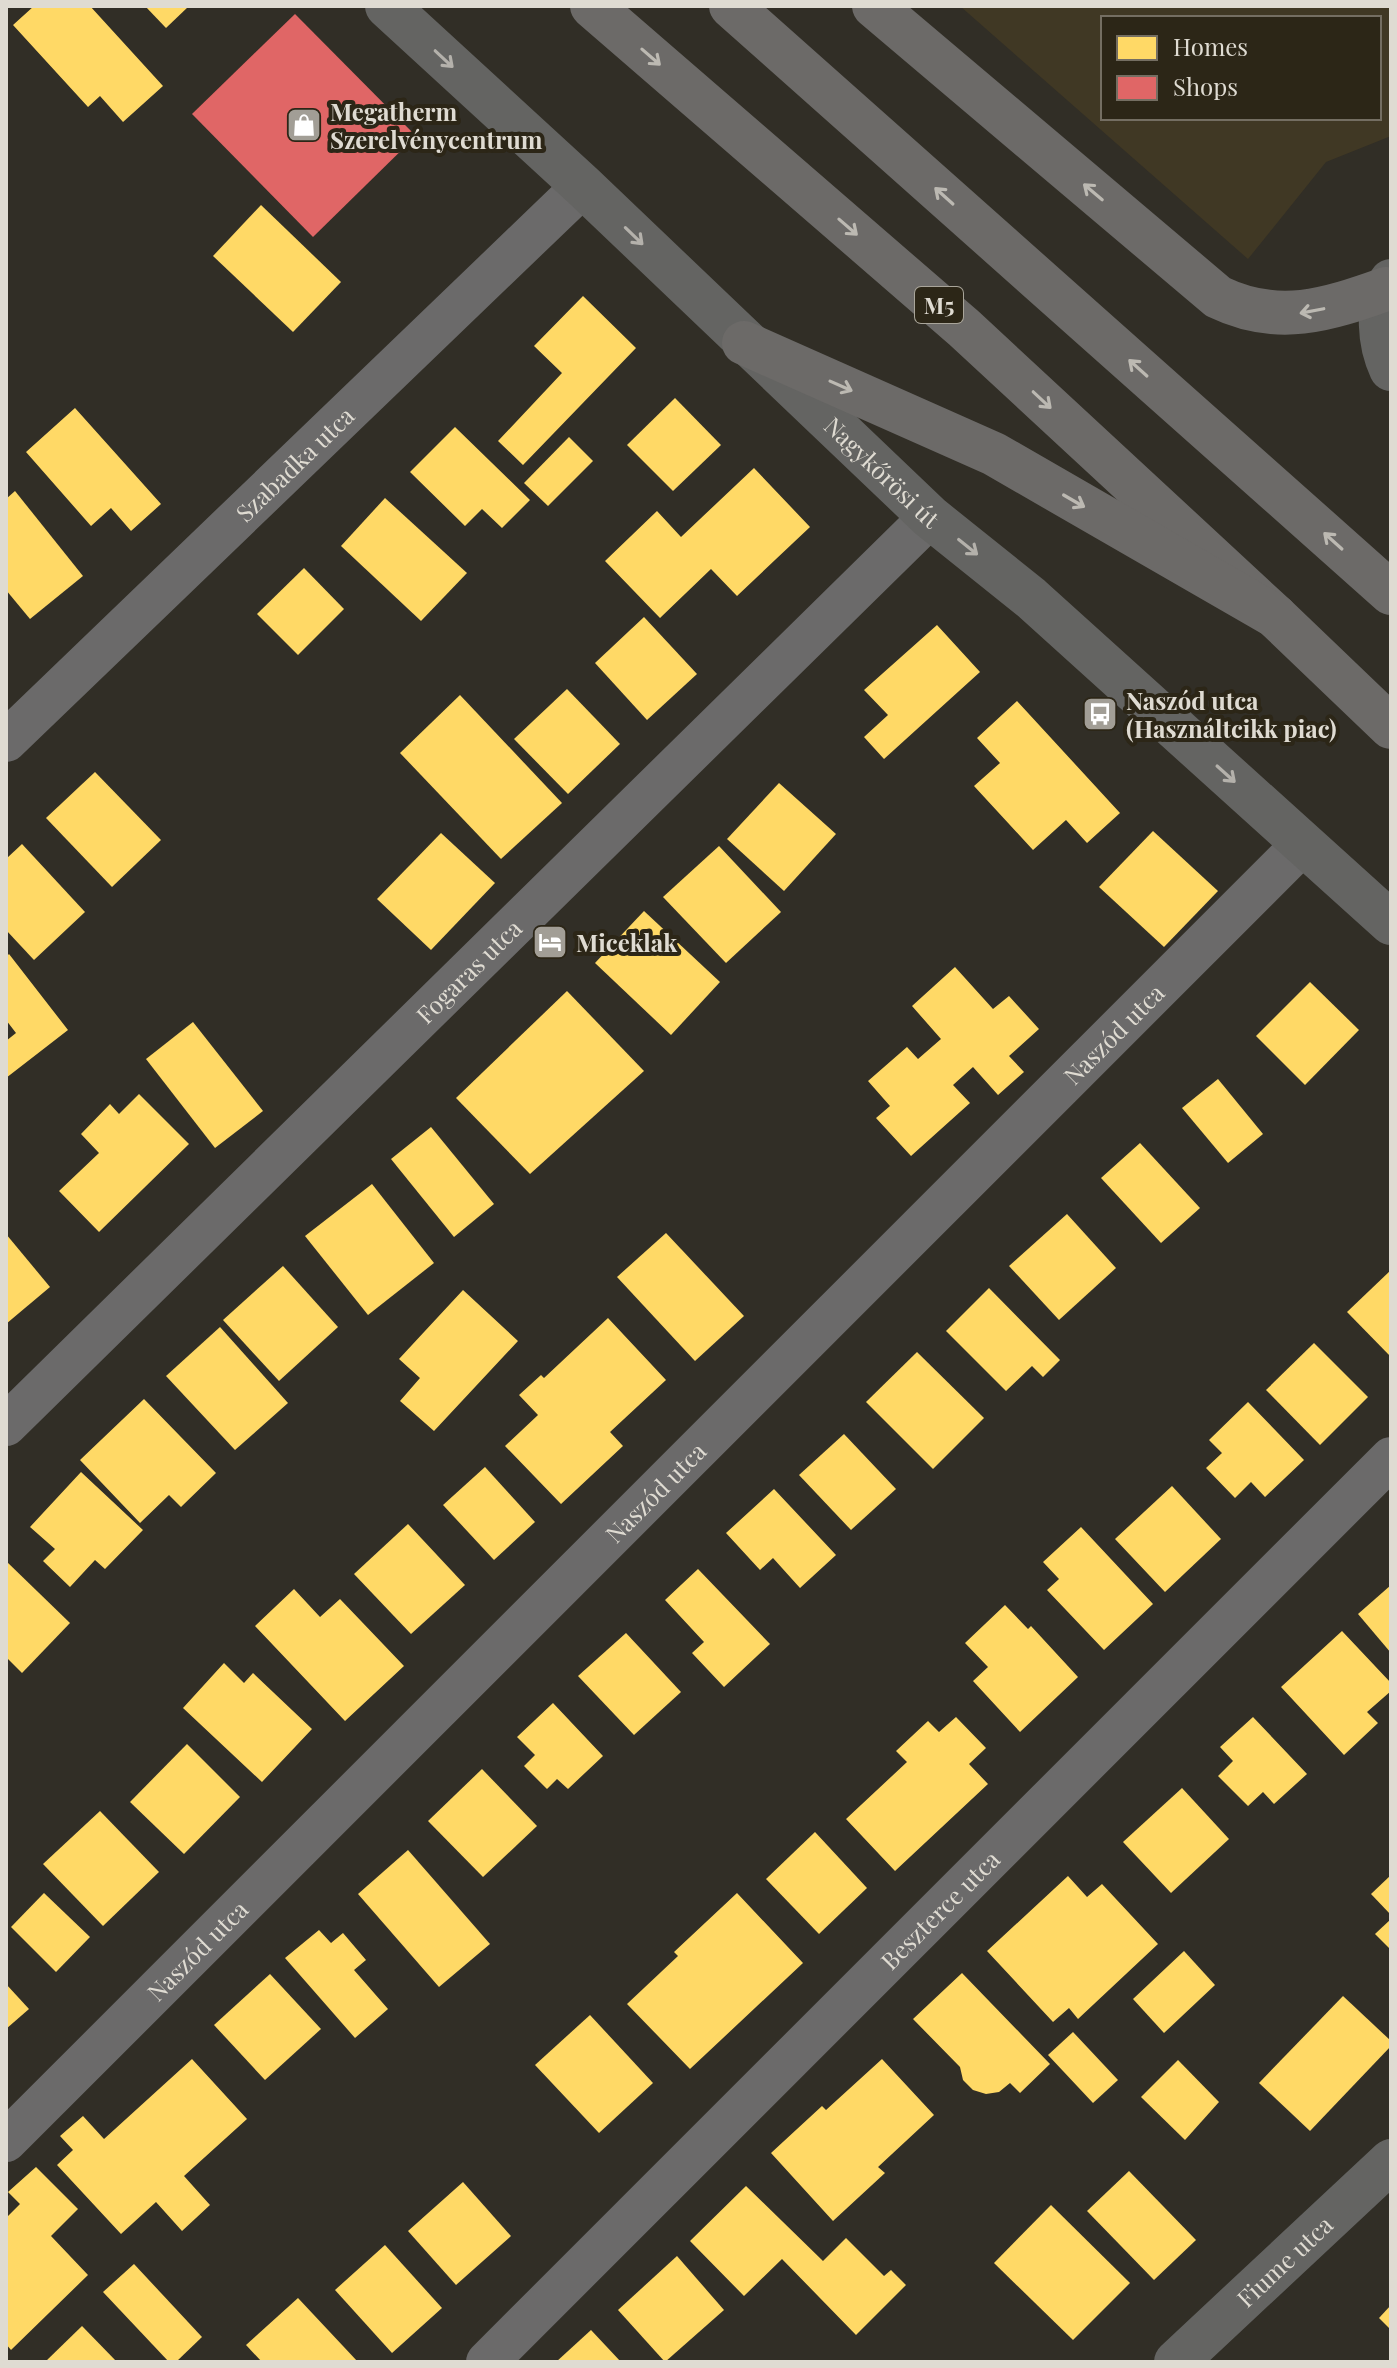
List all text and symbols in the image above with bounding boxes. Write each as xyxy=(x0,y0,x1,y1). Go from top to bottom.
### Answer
legend xyxy=(1101,16,1381,120)
text: Homes xyxy=(1173,30,1248,62)
one-way arrow xyxy=(641,48,661,66)
one-way arrow xyxy=(434,49,454,67)
text: Shops xyxy=(1173,70,1238,102)
place label: Megatherm Szerelvénycentrum xyxy=(330,95,543,155)
shop icon: Megatherm Szerelvénycentrum xyxy=(285,106,323,144)
one-way arrow xyxy=(1084,183,1104,201)
one-way arrow xyxy=(935,187,955,205)
one-way arrow xyxy=(837,218,858,236)
one-way arrow xyxy=(624,227,644,246)
road number: M5 xyxy=(915,287,963,323)
one-way arrow xyxy=(1299,304,1325,319)
one-way arrow xyxy=(1129,360,1149,378)
one-way arrow xyxy=(829,379,853,394)
one-way arrow xyxy=(1032,390,1051,409)
street label: Szabadka utca xyxy=(228,399,360,528)
street label: Nagykőrösi út xyxy=(818,409,947,535)
one-way arrow xyxy=(1062,493,1085,509)
one-way arrow xyxy=(1323,532,1343,550)
one-way arrow xyxy=(957,538,978,556)
place label: Naszód utca (Használtcikk piac) xyxy=(1126,684,1337,744)
bus stop icon: Naszód utca (Használtcikk piac) xyxy=(1081,695,1119,733)
one-way arrow xyxy=(1216,765,1236,784)
street label: Fogaras utca xyxy=(408,912,528,1030)
hotel icon: Miceklak xyxy=(531,923,569,961)
place label: Miceklak xyxy=(576,926,678,958)
street label: Naszód utca xyxy=(1056,976,1171,1091)
street label: Naszód utca xyxy=(598,1435,712,1549)
street label: Beszterce utca xyxy=(873,1843,1006,1976)
street label: Naszód utca xyxy=(140,1893,254,2007)
street label: Fiume utca xyxy=(1229,2208,1339,2314)

